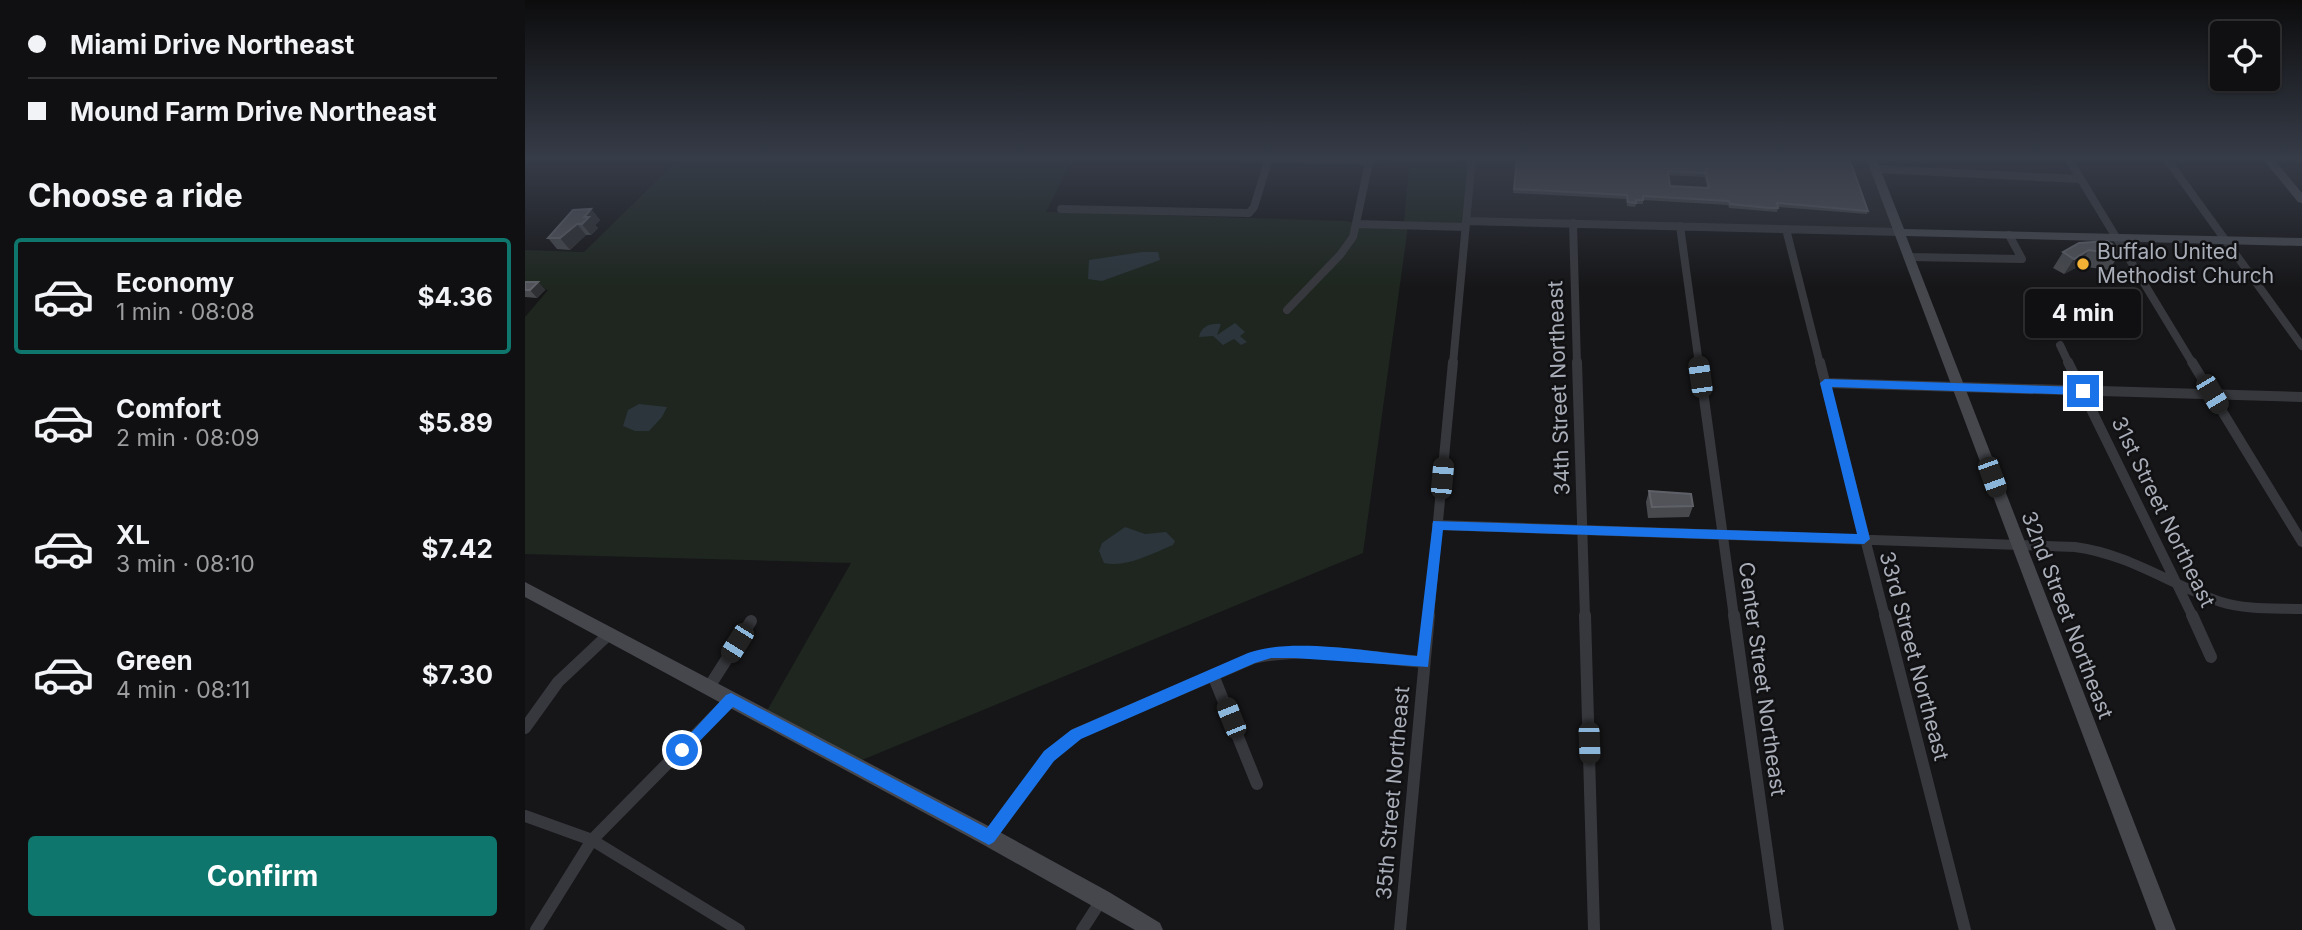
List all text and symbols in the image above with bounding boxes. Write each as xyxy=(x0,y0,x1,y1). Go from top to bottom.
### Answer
map controls xyxy=(2210,21,2280,91)
button: locate xyxy=(2210,21,2280,91)
text: Miami Drive Northeast xyxy=(70,29,354,60)
text: Mound Farm Drive Northeast xyxy=(70,96,437,127)
text: Choose a ride xyxy=(28,176,243,215)
place label: Buffalo United Methodist Church xyxy=(2097,239,2274,288)
marker: Buffalo United Methodist Church xyxy=(2075,256,2091,272)
icon: car xyxy=(32,265,95,328)
text: Economy xyxy=(116,267,234,298)
street label: 34th Street Northeast xyxy=(1542,280,1575,496)
text: $4.36 xyxy=(418,281,493,312)
callout: 4 min xyxy=(2025,290,2141,338)
text: 1 min · 08:08 xyxy=(116,298,255,326)
text: 4 min xyxy=(2052,299,2114,327)
car xyxy=(1687,355,1714,399)
car xyxy=(2193,371,2232,417)
route end xyxy=(2067,375,2099,407)
icon: car xyxy=(32,391,95,454)
text: Comfort xyxy=(116,393,221,424)
text: $5.89 xyxy=(418,407,493,438)
street label: 31st Street Northeast xyxy=(2106,413,2220,611)
text: 2 min · 08:09 xyxy=(116,424,260,452)
car xyxy=(1975,454,2010,500)
car xyxy=(1430,456,1455,500)
street label: 32nd Street Northeast xyxy=(2016,508,2119,722)
icon: car xyxy=(32,517,95,580)
text: XL xyxy=(116,519,150,550)
text: $7.42 xyxy=(421,533,493,564)
street label: 33rd Street Northeast xyxy=(1875,549,1954,763)
text: 3 min · 08:10 xyxy=(116,550,255,578)
street label: Center Street Northeast xyxy=(1734,560,1791,798)
car xyxy=(717,620,758,666)
icon: car xyxy=(32,643,95,706)
text: Green xyxy=(116,645,193,676)
text: $7.30 xyxy=(422,659,493,690)
text: 4 min · 08:11 xyxy=(116,676,250,704)
street label: 35th Street Northeast xyxy=(1371,685,1414,901)
car xyxy=(1214,695,1249,741)
car xyxy=(1578,722,1601,764)
route start xyxy=(666,734,698,766)
button: Confirm xyxy=(28,836,497,916)

